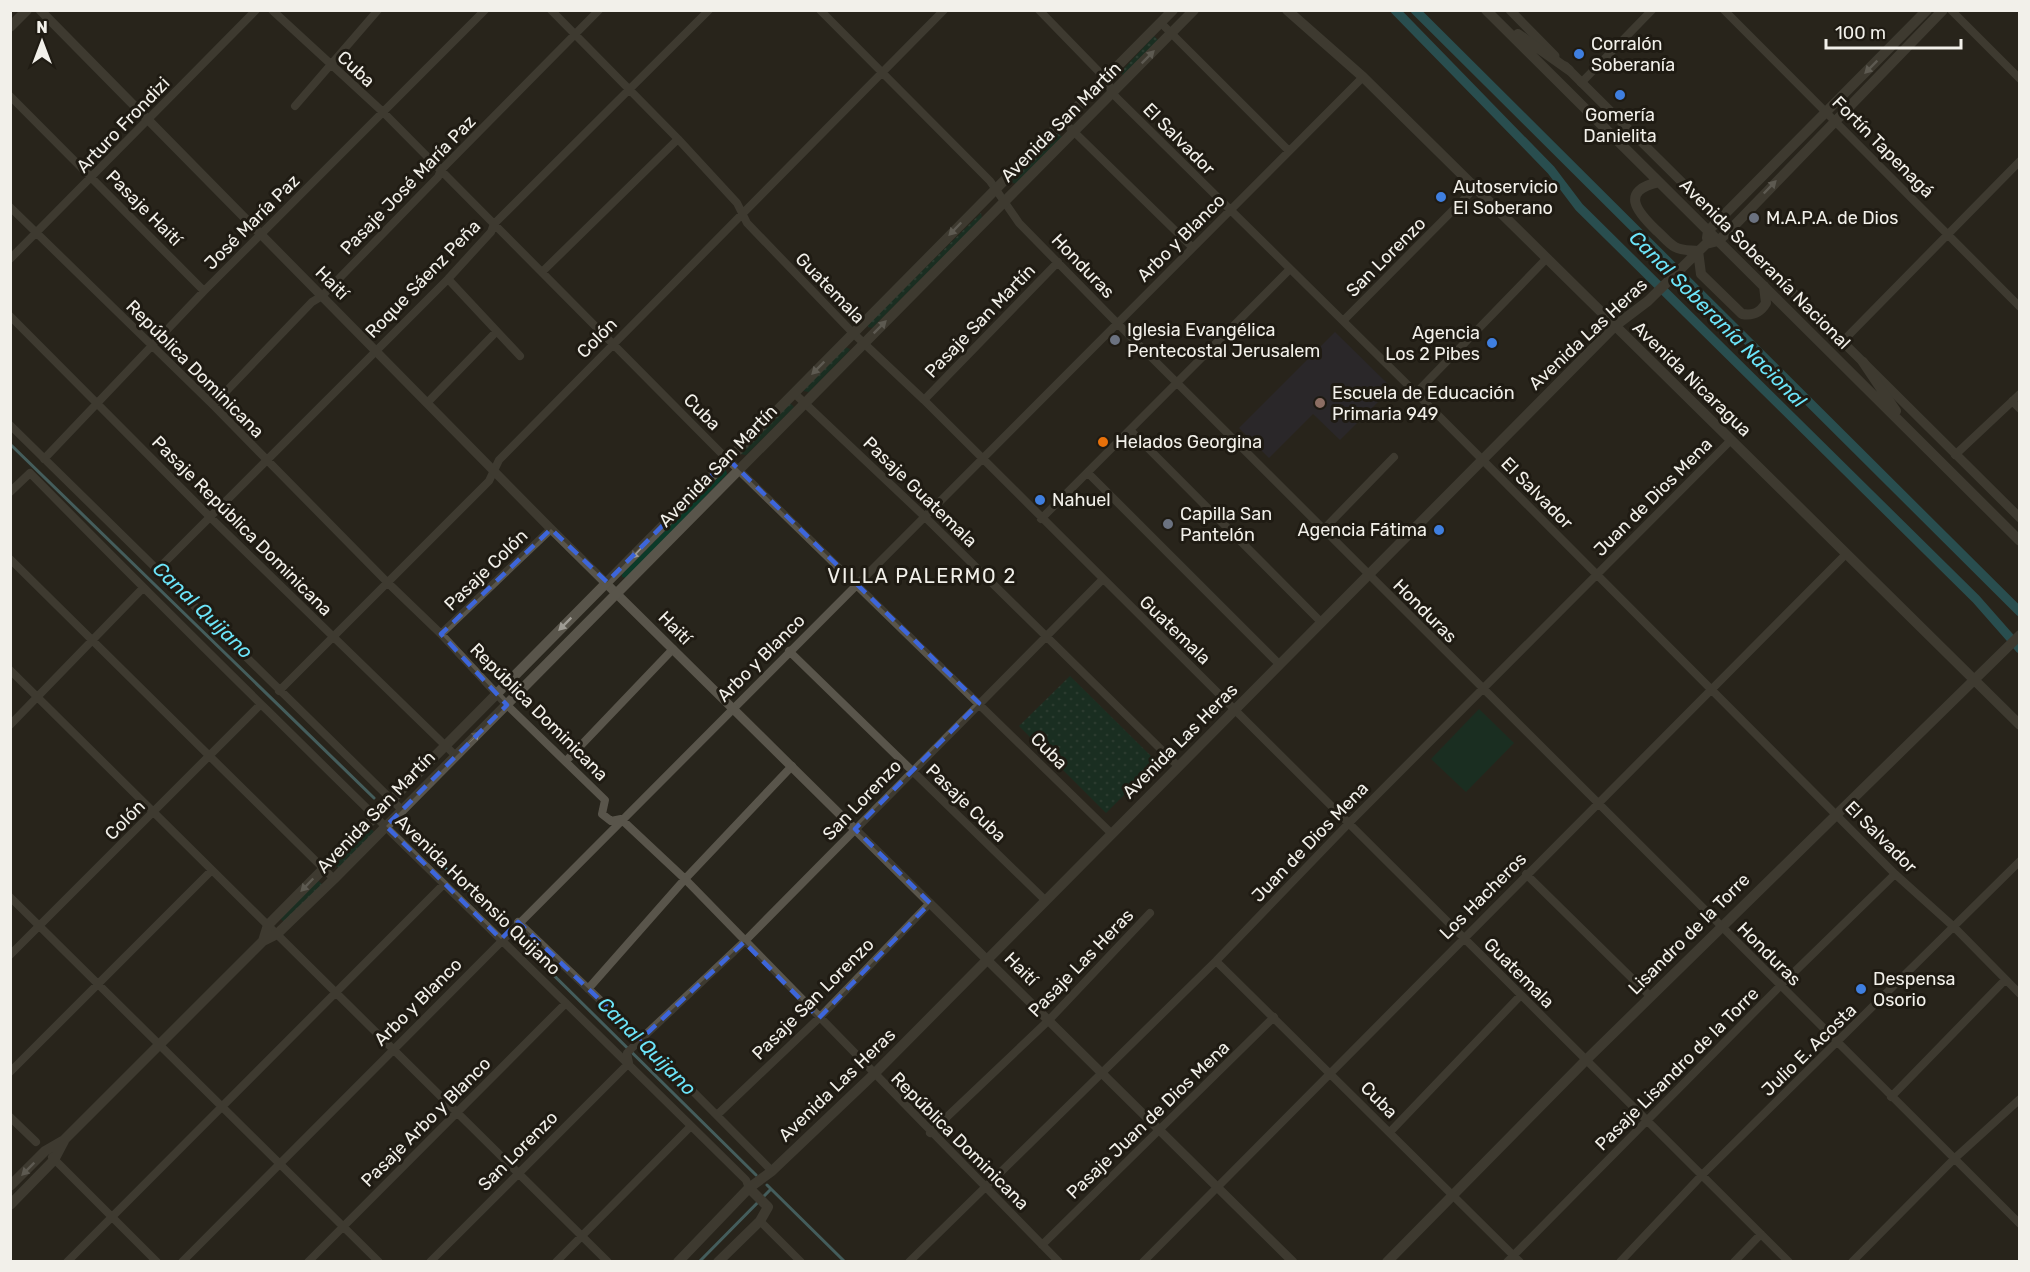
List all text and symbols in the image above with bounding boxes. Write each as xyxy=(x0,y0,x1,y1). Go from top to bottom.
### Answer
north arrow xyxy=(12,12,72,72)
scale bar xyxy=(1826,12,1961,50)
text: N xyxy=(36,18,48,37)
text: 100 m xyxy=(1835,22,1886,44)
place label: Corralón Soberanía xyxy=(1591,33,1675,76)
street label: Cuba xyxy=(333,46,379,92)
marker: Corralón Soberanía xyxy=(1572,47,1586,61)
one-way arrow xyxy=(1141,50,1155,64)
street label: Avenida San Martín xyxy=(996,57,1126,187)
one-way arrow xyxy=(1865,60,1879,74)
street label: Arturo Frondizi xyxy=(72,72,174,178)
marker: Gomería Danielita xyxy=(1613,88,1627,102)
street label: Fortín Tapenagá xyxy=(1828,92,1938,202)
street label: El Salvador xyxy=(1138,98,1220,180)
place label: Gomería Danielita xyxy=(1583,104,1657,147)
street label: Pasaje José María Paz xyxy=(336,111,480,259)
street label: Pasaje Haití xyxy=(101,165,188,252)
street label: José María Paz xyxy=(200,170,304,274)
street label: Avenida Soberanía Nacional xyxy=(1675,174,1855,354)
place label: Autoservicio El Soberano xyxy=(1453,176,1558,219)
one-way arrow xyxy=(1763,181,1777,195)
street label: Arbo y Blanco xyxy=(1132,189,1230,287)
marker: Autoservicio El Soberano xyxy=(1434,190,1448,204)
place label: M.A.P.A. de Dios xyxy=(1766,207,1898,229)
marker: M.A.P.A. de Dios xyxy=(1747,211,1761,225)
street label: San Lorenzo xyxy=(1342,213,1430,301)
street label: Roque Sáenz Peña xyxy=(361,215,485,343)
one-way arrow xyxy=(948,222,962,237)
water label: Canal Soberanía Nacional xyxy=(1625,226,1812,413)
street label: Honduras xyxy=(1047,229,1119,303)
street label: Guatemala xyxy=(791,248,869,328)
street label: Pasaje San Martín xyxy=(920,260,1040,382)
street label: Haití xyxy=(311,262,355,306)
street label: Avenida Las Heras xyxy=(1524,273,1652,395)
street label: República Dominicana xyxy=(121,295,269,443)
street label: Colón xyxy=(572,313,622,363)
street label: Avenida Nicaragua xyxy=(1628,317,1756,441)
place label: Iglesia Evangélica Pentecostal Jerusalem xyxy=(1127,319,1320,362)
one-way arrow xyxy=(873,321,887,335)
place label: Agencia Los 2 Pibes xyxy=(1385,322,1480,365)
marker: Iglesia Evangélica Pentecostal Jerusalem xyxy=(1108,333,1122,347)
marker: Agencia Los 2 Pibes xyxy=(1485,336,1499,350)
one-way arrow xyxy=(812,361,826,375)
place label: Escuela de Educación Primaria 949 xyxy=(1332,382,1515,425)
street label: Cuba xyxy=(679,389,725,435)
marker: Escuela de Educación Primaria 949 xyxy=(1313,396,1327,410)
street label: Avenida San Martín xyxy=(654,400,782,532)
street label: Pasaje República Dominicana xyxy=(147,431,337,621)
place label: Helados Georgina xyxy=(1115,431,1262,453)
street label: Pasaje Guatemala xyxy=(858,432,982,552)
street label: Juan de Dios Mena xyxy=(1589,433,1717,561)
marker: Helados Georgina xyxy=(1096,435,1110,449)
street label: El Salvador xyxy=(1496,452,1578,534)
place label: Nahuel xyxy=(1052,489,1111,511)
marker: Nahuel xyxy=(1033,493,1047,507)
place label: Capilla San Pantelón xyxy=(1180,503,1272,546)
marker: Capilla San Pantelón xyxy=(1161,517,1175,531)
place label: Agencia Fátima xyxy=(1298,519,1427,541)
marker: Agencia Fátima xyxy=(1432,523,1446,537)
street label: Pasaje Colón xyxy=(440,525,532,615)
one-way arrow xyxy=(630,544,644,559)
water label: Canal Quijano xyxy=(148,556,258,664)
district label: VILLA PALERMO 2 xyxy=(827,564,1017,588)
street label: Honduras xyxy=(1388,574,1462,648)
street label: Guatemala xyxy=(1135,591,1215,669)
street label: Haití xyxy=(654,607,698,651)
street label: Arbo y Blanco xyxy=(712,609,810,707)
one-way arrow xyxy=(559,616,573,630)
street label: República Dominicana xyxy=(465,638,613,786)
street label: Avenida Las Heras xyxy=(1118,679,1242,803)
street label: Cuba xyxy=(1026,728,1072,774)
one-way arrow xyxy=(465,732,480,745)
street label: Avenida San Martín xyxy=(312,746,440,878)
street label: San Lorenzo xyxy=(818,755,906,845)
street label: Pasaje Cuba xyxy=(921,759,1011,847)
street label: Juan de Dios Mena xyxy=(1247,777,1373,907)
street label: Colón xyxy=(100,795,150,845)
street label: El Salvador xyxy=(1840,796,1922,878)
street label: Avenida Hortensio Quijano xyxy=(391,810,565,980)
street label: Los Hacheros xyxy=(1435,848,1531,944)
street label: Lisandro de la Torre xyxy=(1624,869,1754,999)
one-way arrow xyxy=(300,877,314,892)
street label: Pasaje Las Heras xyxy=(1024,904,1138,1022)
street label: Honduras xyxy=(1732,917,1806,991)
street label: Pasaje San Lorenzo xyxy=(747,933,879,1065)
street label: Guatemala xyxy=(1479,933,1559,1013)
street label: Haití xyxy=(1000,948,1044,992)
street label: Arbo y Blanco xyxy=(369,953,467,1051)
place label: Despensa Osorio xyxy=(1873,968,1956,1011)
marker: Despensa Osorio xyxy=(1854,982,1868,996)
street label: Pasaje Lisandro de la Torre xyxy=(1591,983,1763,1155)
water label: Canal Quijano xyxy=(593,992,701,1100)
street label: Julio E. Acosta xyxy=(1757,999,1861,1101)
street label: Avenida Las Heras xyxy=(774,1024,900,1146)
street label: Pasaje Juan de Dios Mena xyxy=(1062,1036,1234,1204)
street label: Pasaje Arbo y Blanco xyxy=(357,1053,495,1191)
street label: República Dominicana xyxy=(886,1067,1034,1215)
street label: Cuba xyxy=(1356,1077,1402,1123)
street label: San Lorenzo xyxy=(474,1107,562,1195)
one-way arrow xyxy=(21,1161,35,1175)

